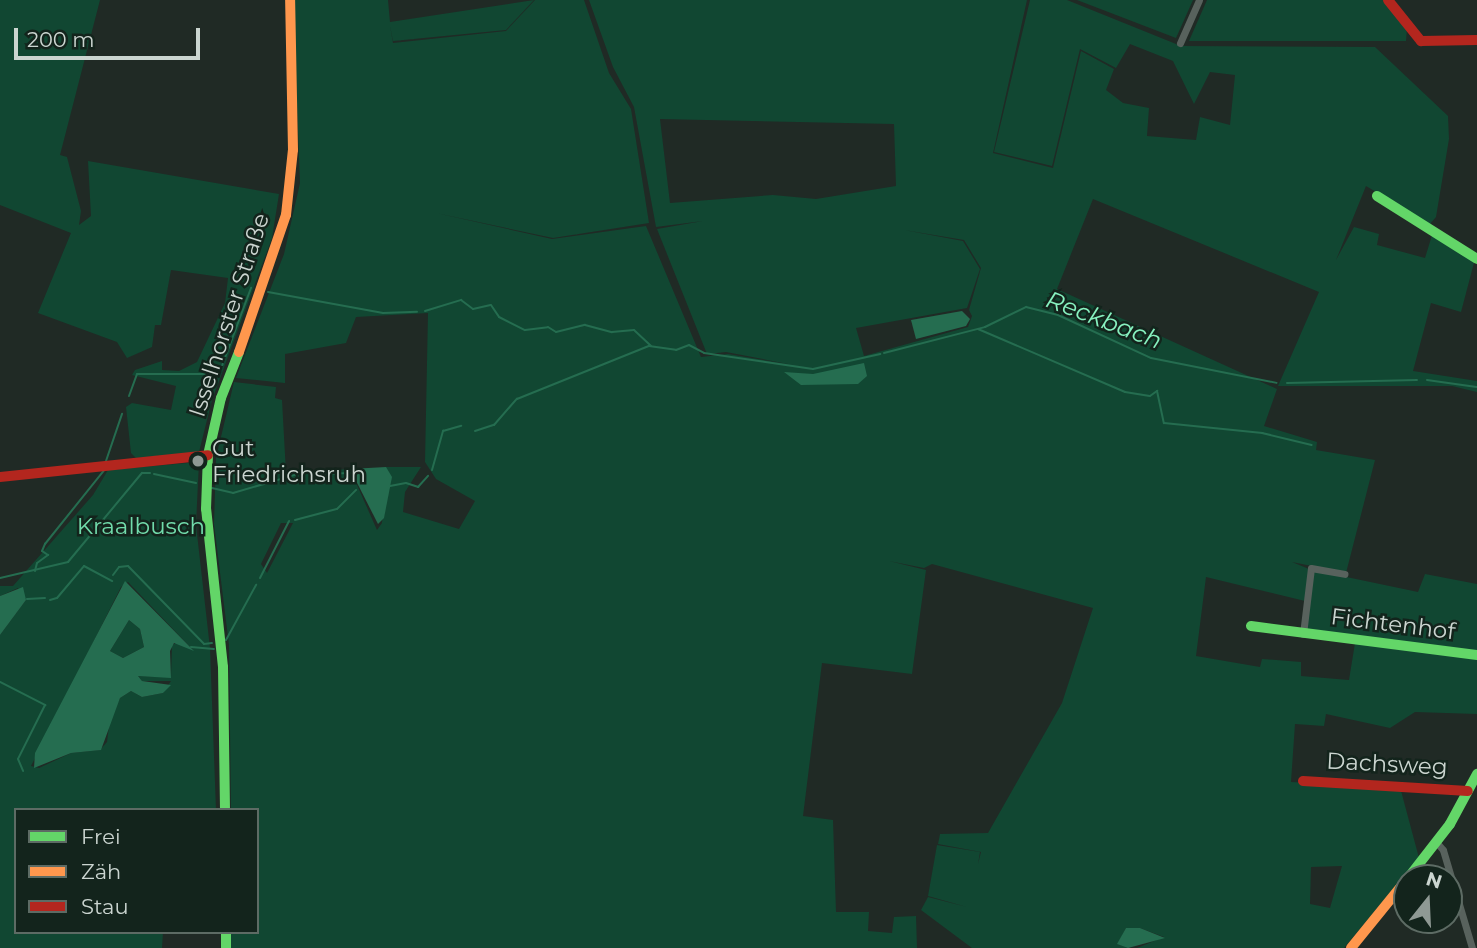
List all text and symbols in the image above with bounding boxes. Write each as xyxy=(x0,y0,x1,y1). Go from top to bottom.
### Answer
scale bar xyxy=(18,14,203,58)
text: 200 m xyxy=(27,27,94,52)
street label: Isselhorster Straße xyxy=(183,210,275,420)
water label: Reckbach xyxy=(1042,285,1166,355)
place label: Gut Friedrichsruh xyxy=(212,434,366,488)
marker: Gut Friedrichsruh xyxy=(190,453,206,469)
park label: Kraalbusch xyxy=(77,512,205,540)
street label: Fichtenhof xyxy=(1329,603,1457,645)
street label: Dachsweg xyxy=(1326,747,1448,781)
legend xyxy=(14,808,259,934)
text: Frei xyxy=(81,824,121,849)
text: Zäh xyxy=(81,859,121,884)
north arrow xyxy=(1393,864,1463,934)
text: N xyxy=(1423,867,1445,894)
text: Stau xyxy=(81,894,129,919)

